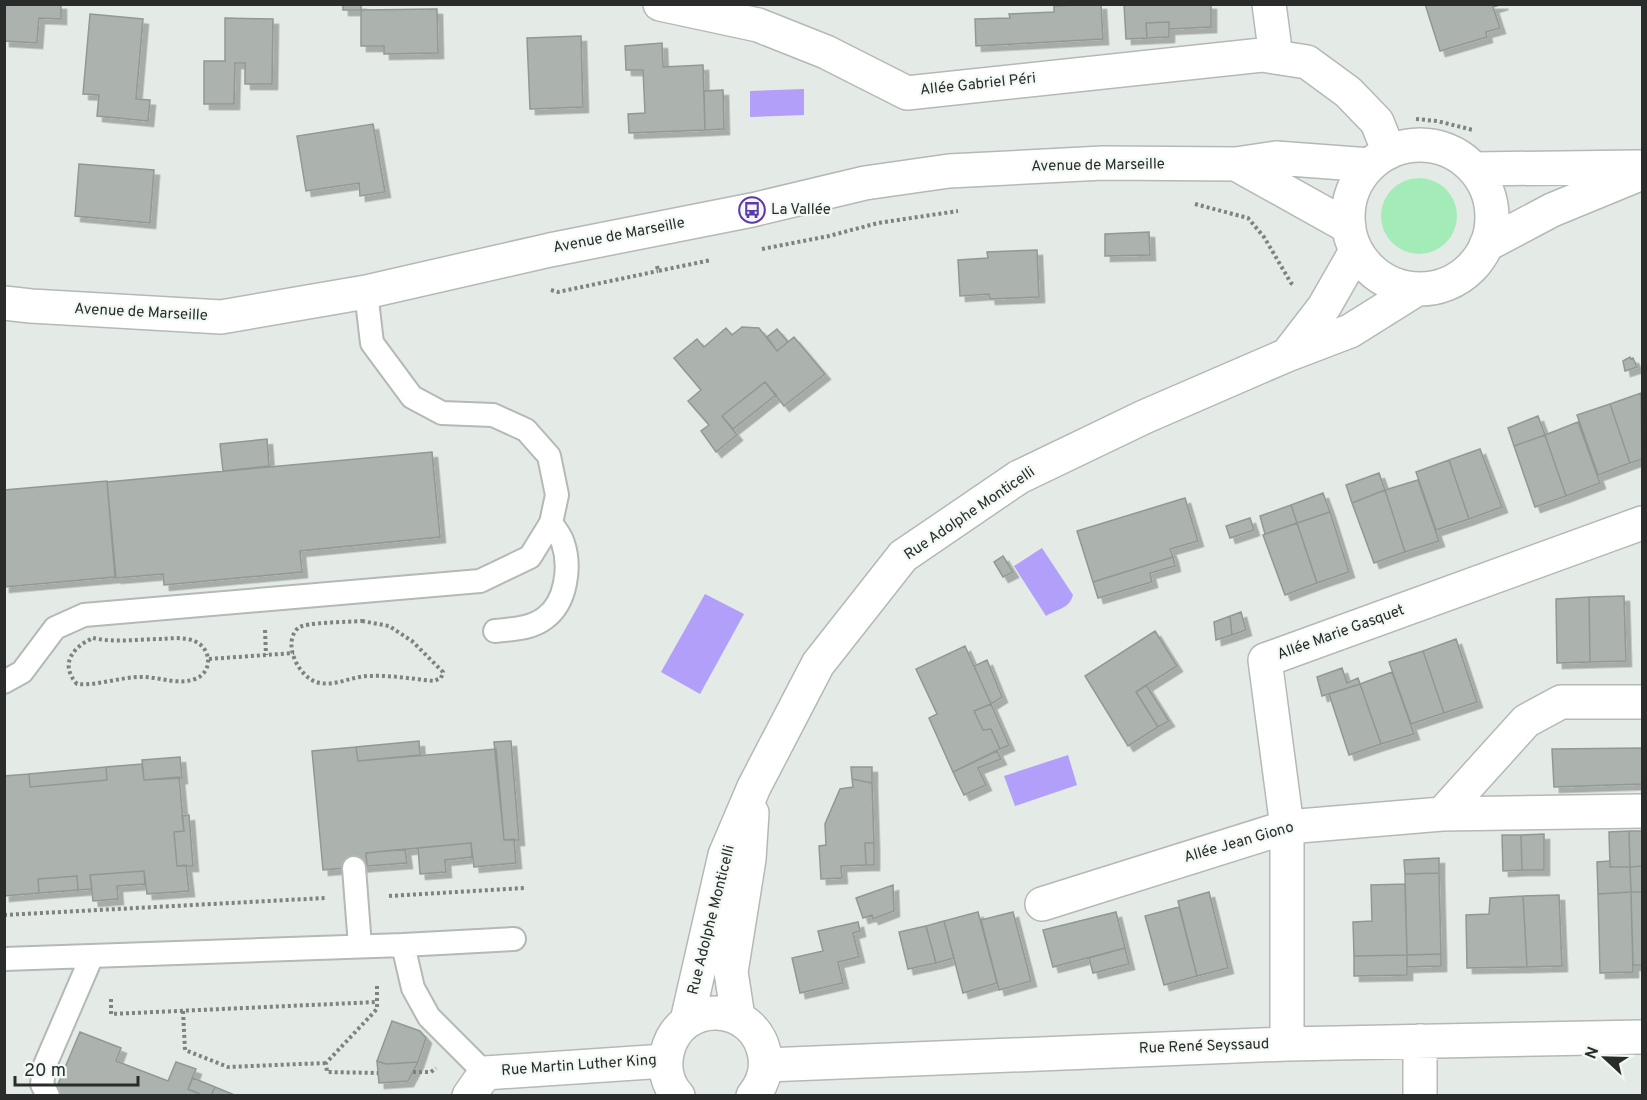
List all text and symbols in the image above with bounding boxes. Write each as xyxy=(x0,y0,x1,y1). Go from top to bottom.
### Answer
street label: Allée Gabriel Péri xyxy=(919,69,1037,101)
street label: Avenue de Marseille xyxy=(1031,155,1165,177)
bus stop icon: La Vallée xyxy=(737,195,767,225)
place label: La Vallée xyxy=(771,201,831,220)
street label: Avenue de Marseille xyxy=(552,214,686,258)
street label: Avenue de Marseille xyxy=(74,300,208,326)
street label: Rue Adolphe Monticelli xyxy=(901,463,1039,565)
street label: Allée Marie Gasquet xyxy=(1275,601,1407,665)
street label: Allée Jean Giono xyxy=(1182,818,1296,868)
street label: Rue Adolphe Monticelli xyxy=(684,843,740,997)
north arrow xyxy=(1575,1028,1635,1088)
street label: Rue René Seyssaud xyxy=(1138,1035,1270,1059)
text: N xyxy=(1582,1044,1604,1062)
scale bar xyxy=(15,1049,138,1087)
street label: Rue Martin Luther King xyxy=(501,1051,657,1081)
text: 20 m xyxy=(24,1060,66,1083)

